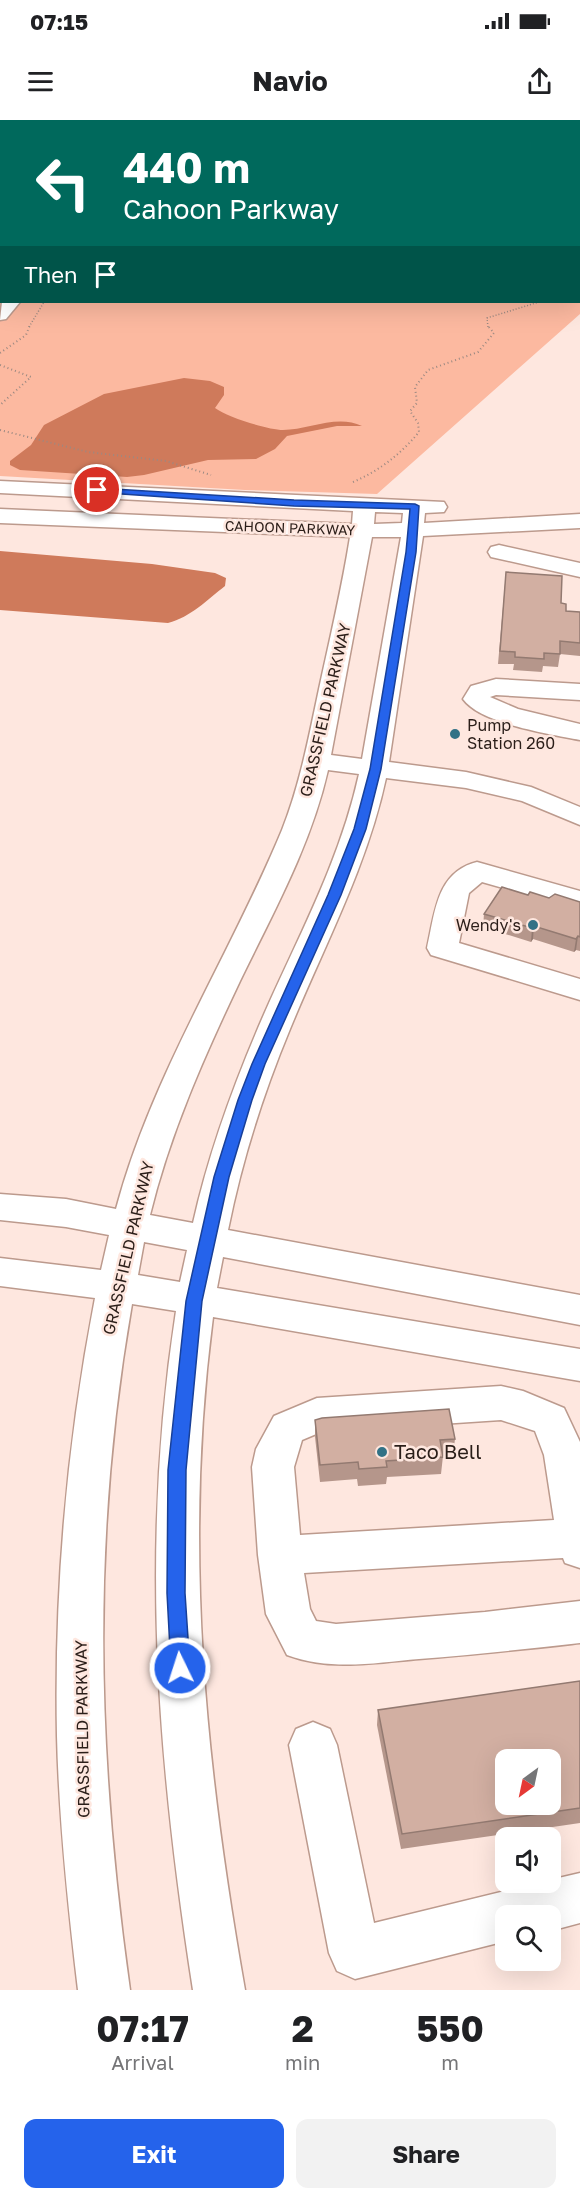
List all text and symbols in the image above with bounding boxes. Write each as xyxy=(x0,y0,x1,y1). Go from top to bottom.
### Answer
text: 07:15 xyxy=(30,8,88,35)
icon: menu xyxy=(24,65,57,98)
text: Navio xyxy=(252,65,328,97)
icon: share xyxy=(523,65,556,98)
text: 440 m xyxy=(123,142,250,192)
icon: left xyxy=(24,144,102,222)
text: Cahoon Parkway xyxy=(123,193,339,225)
icon: arrive xyxy=(89,258,122,291)
text: Then xyxy=(24,261,77,288)
pin xyxy=(71,464,122,515)
icon: arrive xyxy=(80,473,113,506)
street label: CAHOON PARKWAY xyxy=(225,517,356,538)
street label: GRASSFIELD PARKWAY xyxy=(295,620,355,799)
place label: Pump Station 260 xyxy=(467,715,555,753)
marker: Pump Station 260 xyxy=(448,727,462,741)
place label: Wendy's xyxy=(456,915,521,935)
marker: Wendy's xyxy=(526,918,540,932)
street label: GRASSFIELD PARKWAY xyxy=(98,1158,158,1337)
place label: Taco Bell xyxy=(394,1439,482,1463)
marker: Taco Bell xyxy=(375,1445,389,1459)
position arrow xyxy=(148,1636,212,1700)
street label: GRASSFIELD PARKWAY xyxy=(70,1639,94,1818)
north arrow xyxy=(495,1749,561,1815)
map controls xyxy=(495,1749,561,1971)
button: sound xyxy=(495,1827,561,1893)
button: search xyxy=(495,1905,561,1971)
text: 07:17 xyxy=(96,2007,189,2050)
text: 2 xyxy=(292,2007,314,2050)
text: 550 xyxy=(417,2007,484,2050)
text: Arrival xyxy=(111,2050,174,2074)
text: min xyxy=(285,2050,320,2074)
text: m xyxy=(441,2050,459,2074)
button: Exit xyxy=(24,2119,284,2188)
button: Share xyxy=(296,2119,556,2188)

